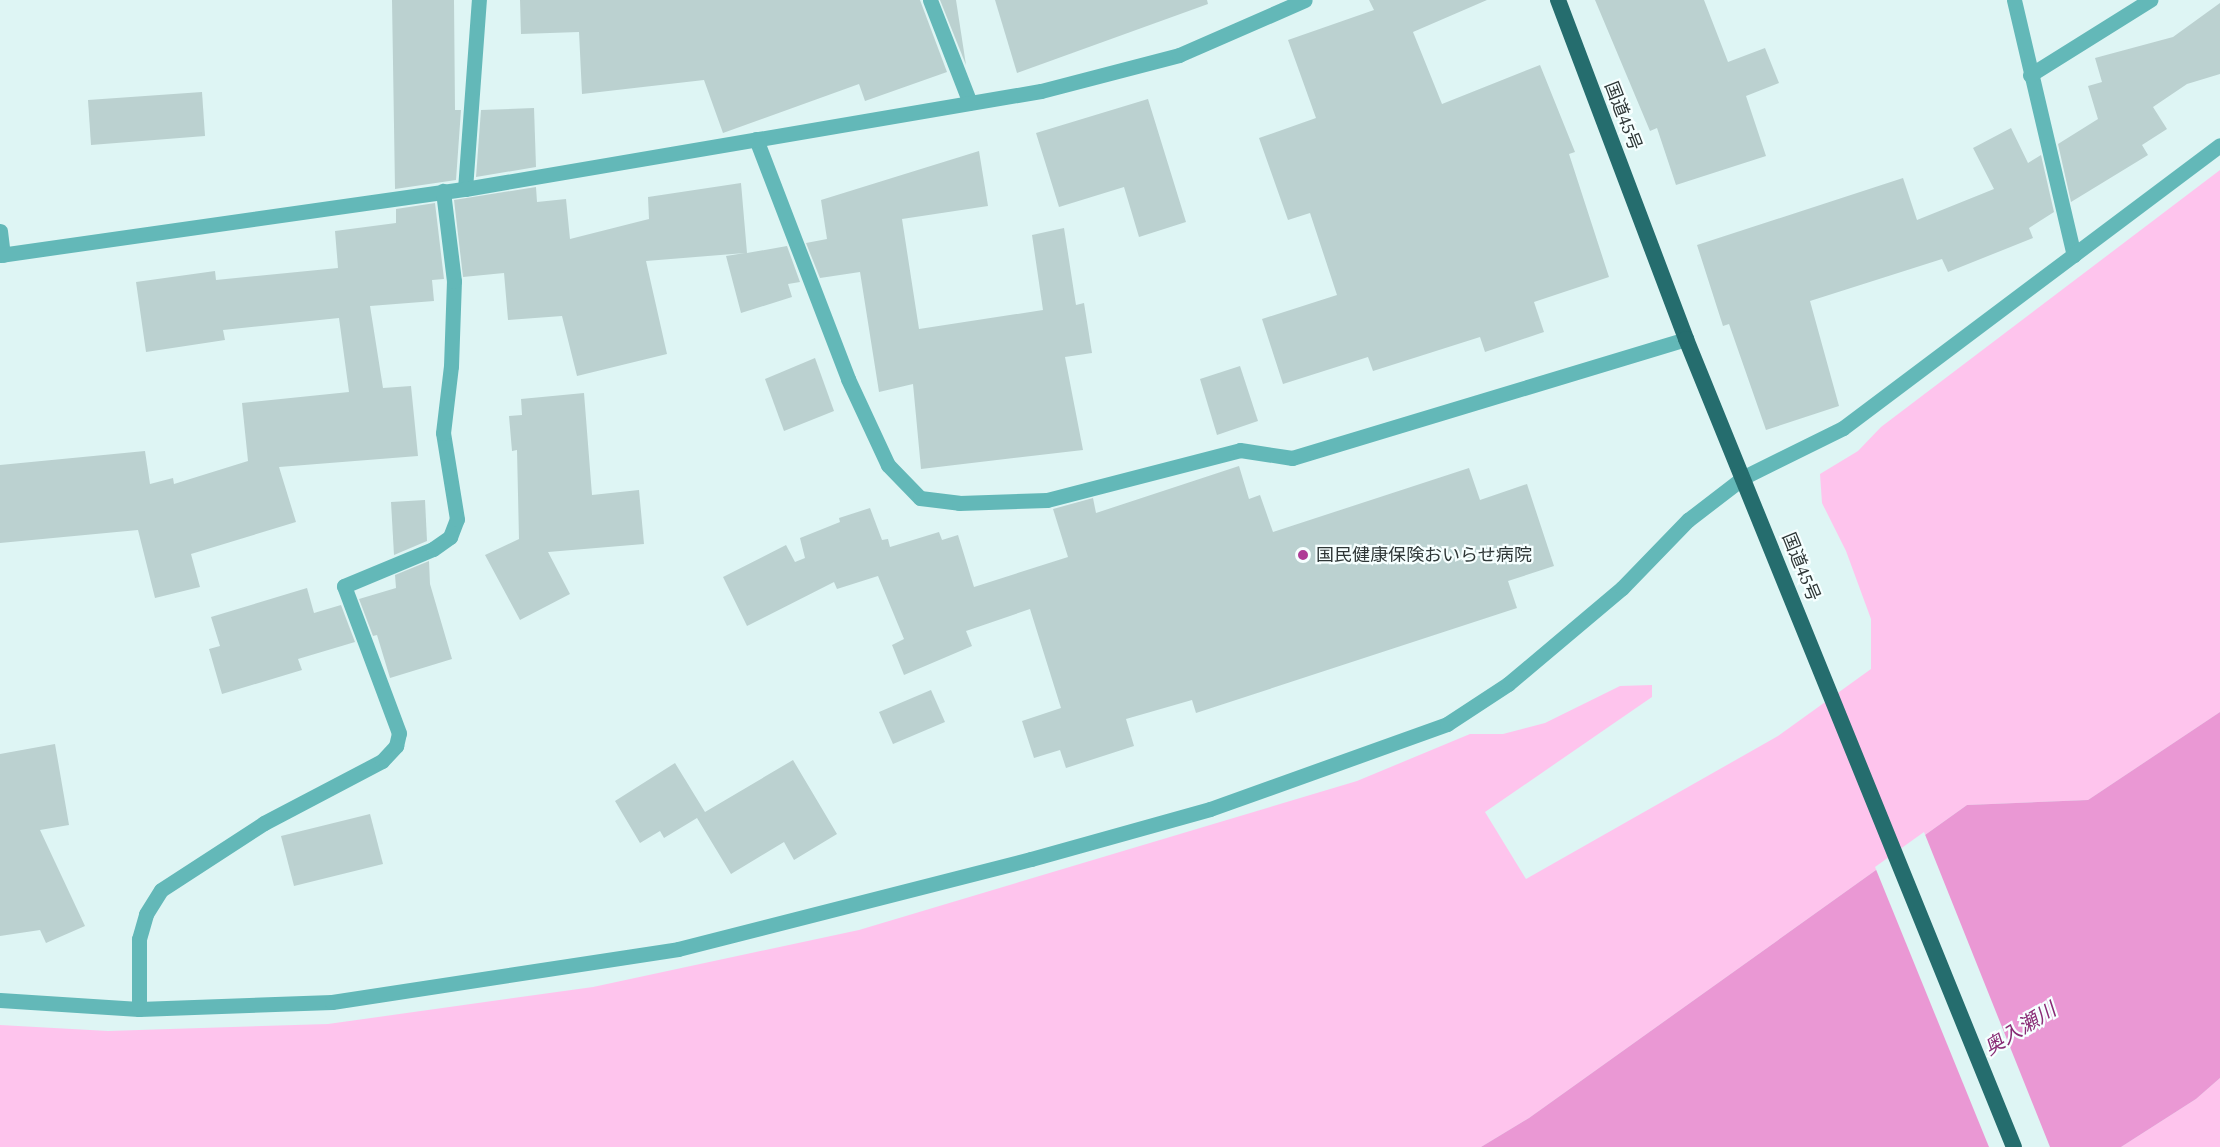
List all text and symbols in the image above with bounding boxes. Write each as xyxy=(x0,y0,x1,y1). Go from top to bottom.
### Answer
street label: 国道45号 xyxy=(1600,79,1646,153)
street label: 国道45号 xyxy=(1778,530,1824,604)
place label: 国民健康保険おいらせ病院 xyxy=(1316,544,1532,566)
marker: 国民健康保険おいらせ病院 xyxy=(1294,546,1312,564)
water label: 奥入瀬川 xyxy=(1980,998,2060,1060)

